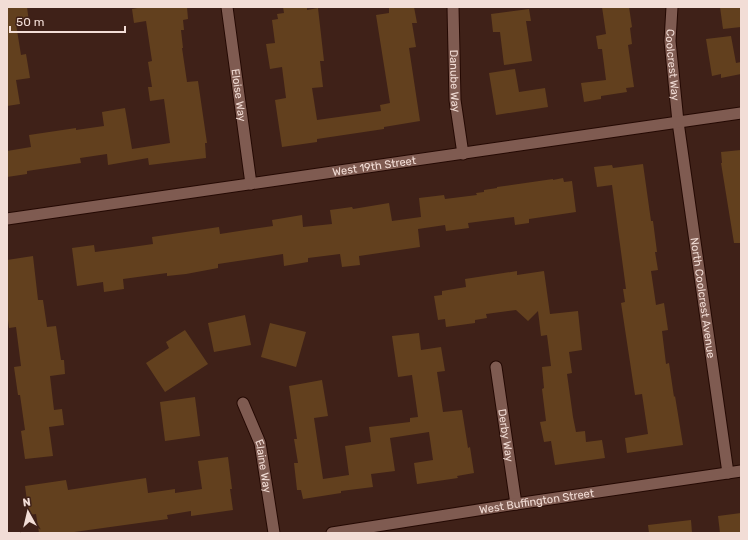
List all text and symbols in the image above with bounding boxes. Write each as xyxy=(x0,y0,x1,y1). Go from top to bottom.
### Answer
scale bar xyxy=(10,8,125,34)
text: 50 m xyxy=(16,15,44,29)
street label: Coolcrest Way xyxy=(663,29,682,101)
street label: Danube Way xyxy=(447,49,463,113)
street label: Eloise Way xyxy=(228,68,248,123)
street label: West 19th Street xyxy=(332,154,418,179)
street label: North Coolcrest Avenue xyxy=(688,237,718,359)
street label: Derby Way xyxy=(495,408,516,463)
street label: Elaine Way xyxy=(252,437,274,494)
street label: West Buffington Street xyxy=(478,487,596,517)
north arrow xyxy=(8,492,48,532)
text: N xyxy=(22,496,32,510)

